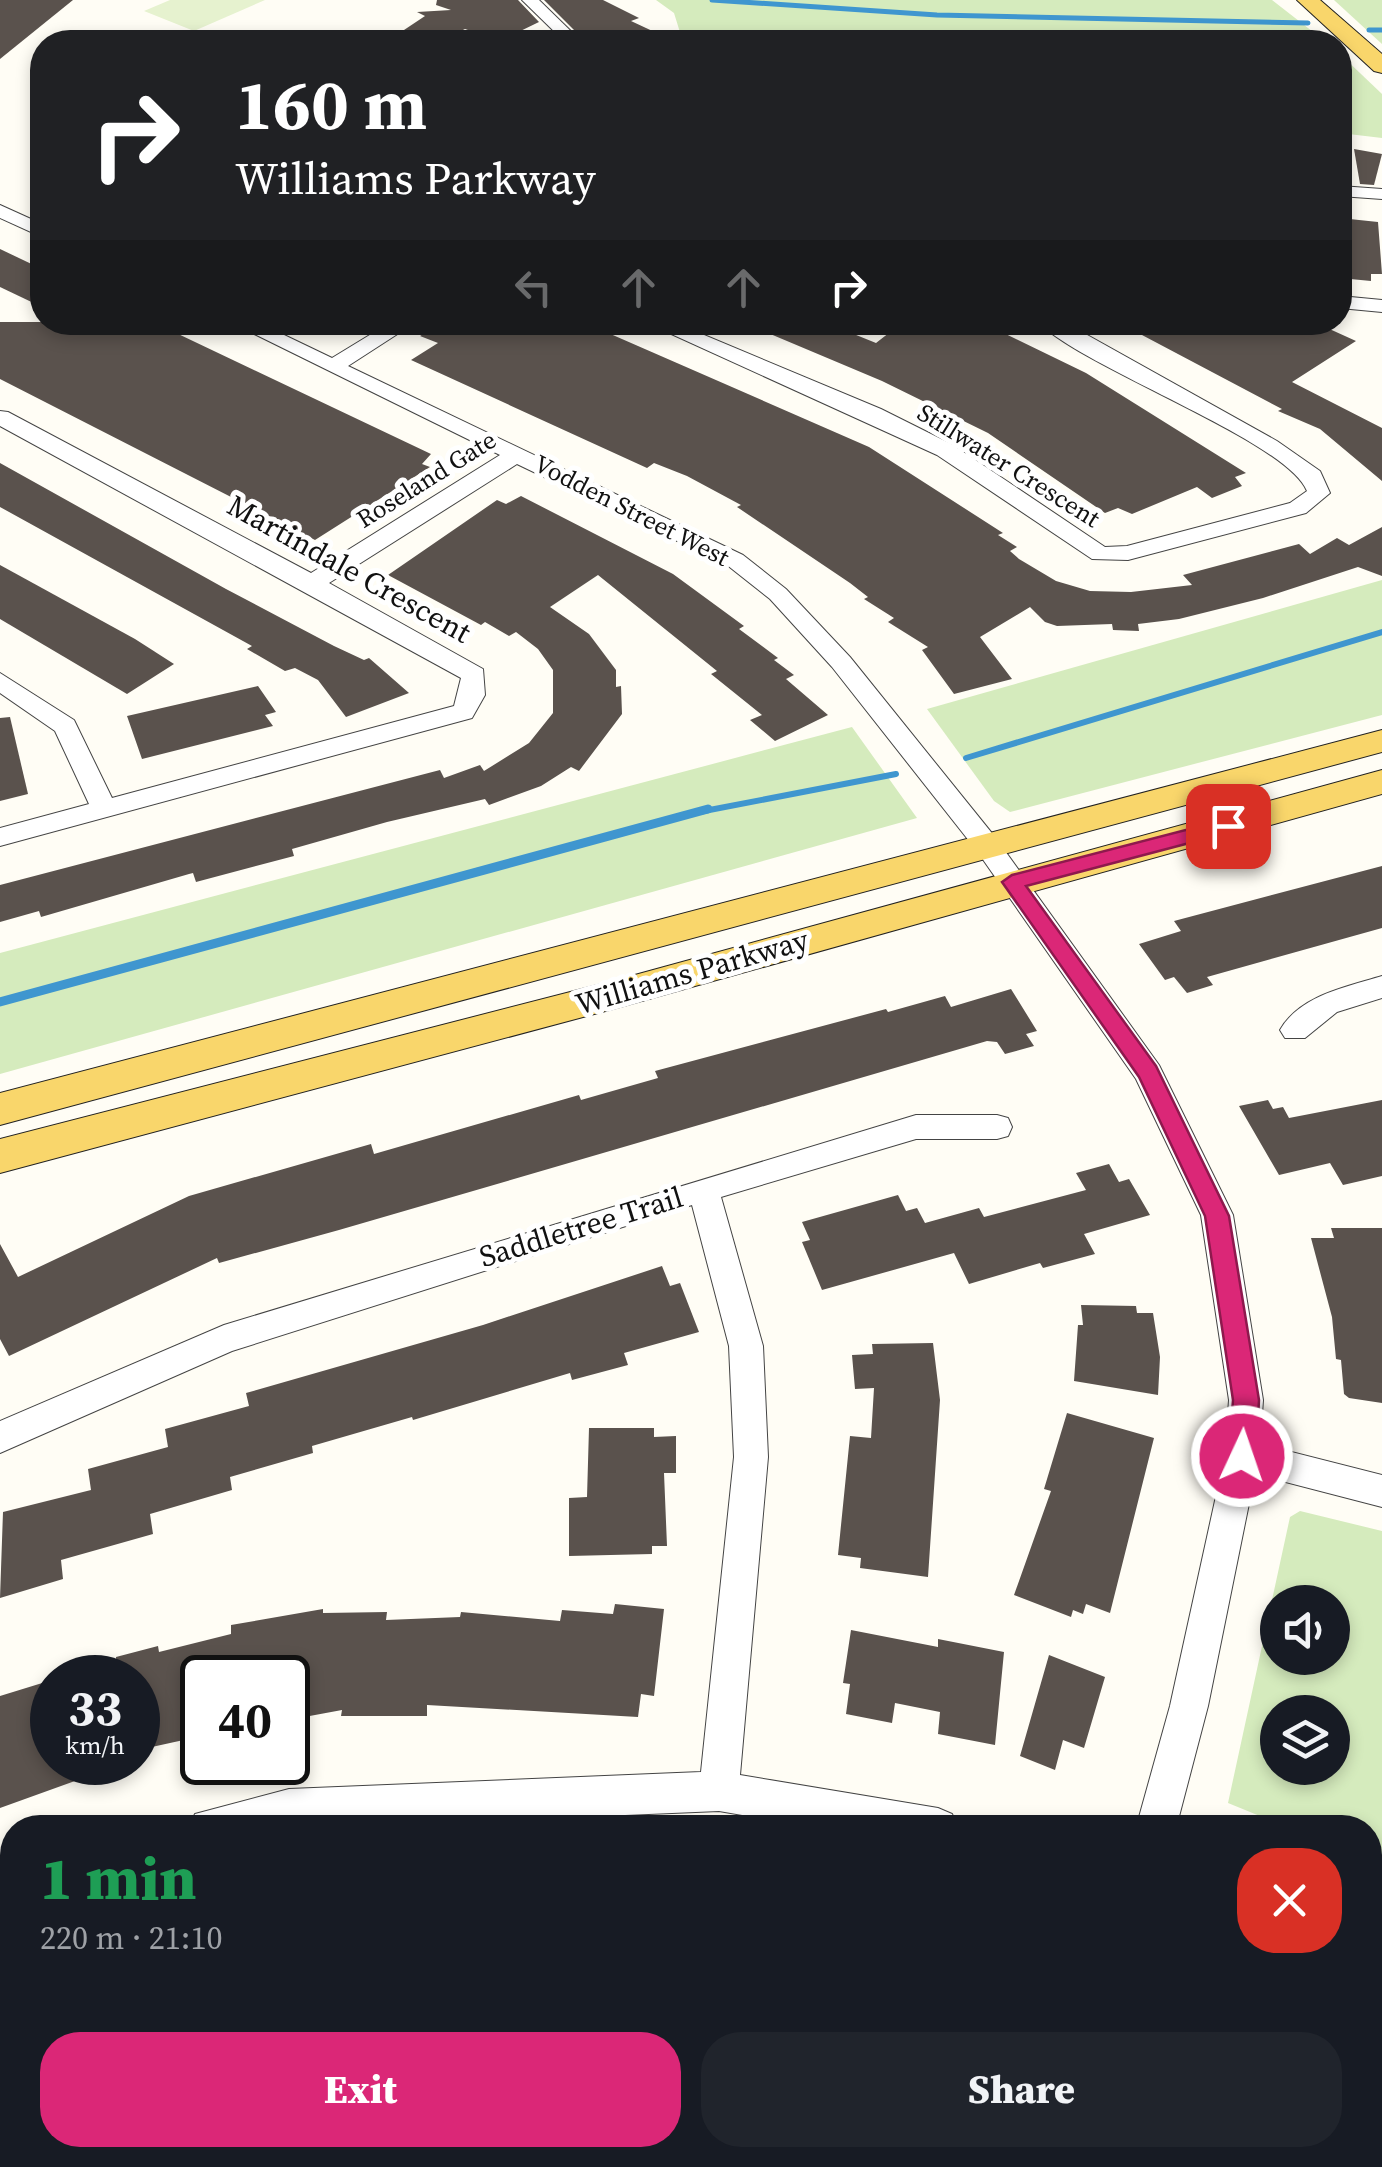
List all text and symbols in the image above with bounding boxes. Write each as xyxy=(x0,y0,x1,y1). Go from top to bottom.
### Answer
text: 160 m xyxy=(235,56,427,152)
icon: right xyxy=(70,70,200,200)
text: Williams Parkway xyxy=(235,147,596,209)
icon: left xyxy=(506,260,561,315)
icon: ahead xyxy=(611,260,666,315)
icon: ahead xyxy=(716,260,771,315)
icon: right xyxy=(821,260,876,315)
street label: Stillwater Crescent xyxy=(911,395,1107,535)
street label: Roseland Gate xyxy=(350,423,502,535)
street label: Vodden Street West xyxy=(529,446,736,574)
street label: Martindale Crescent xyxy=(220,485,478,653)
pin xyxy=(1186,784,1271,869)
icon: arrive xyxy=(1201,799,1256,854)
street label: Williams Parkway xyxy=(571,918,814,1024)
street label: Saddletree Trail xyxy=(474,1176,688,1277)
position arrow xyxy=(1190,1404,1294,1508)
map controls xyxy=(1260,1585,1350,1785)
button: sound xyxy=(1260,1585,1350,1675)
speed limit sign: 40 xyxy=(180,1655,310,1785)
text: 33 xyxy=(68,1673,122,1742)
button: layers xyxy=(1260,1695,1350,1785)
text: km/h xyxy=(65,1728,125,1762)
text: 1 min xyxy=(40,1837,196,1919)
button: close xyxy=(1237,1848,1342,1953)
text: 220 m · 21:10 xyxy=(40,1916,222,1960)
button: Exit xyxy=(40,2032,681,2147)
button: Share xyxy=(701,2032,1342,2147)

